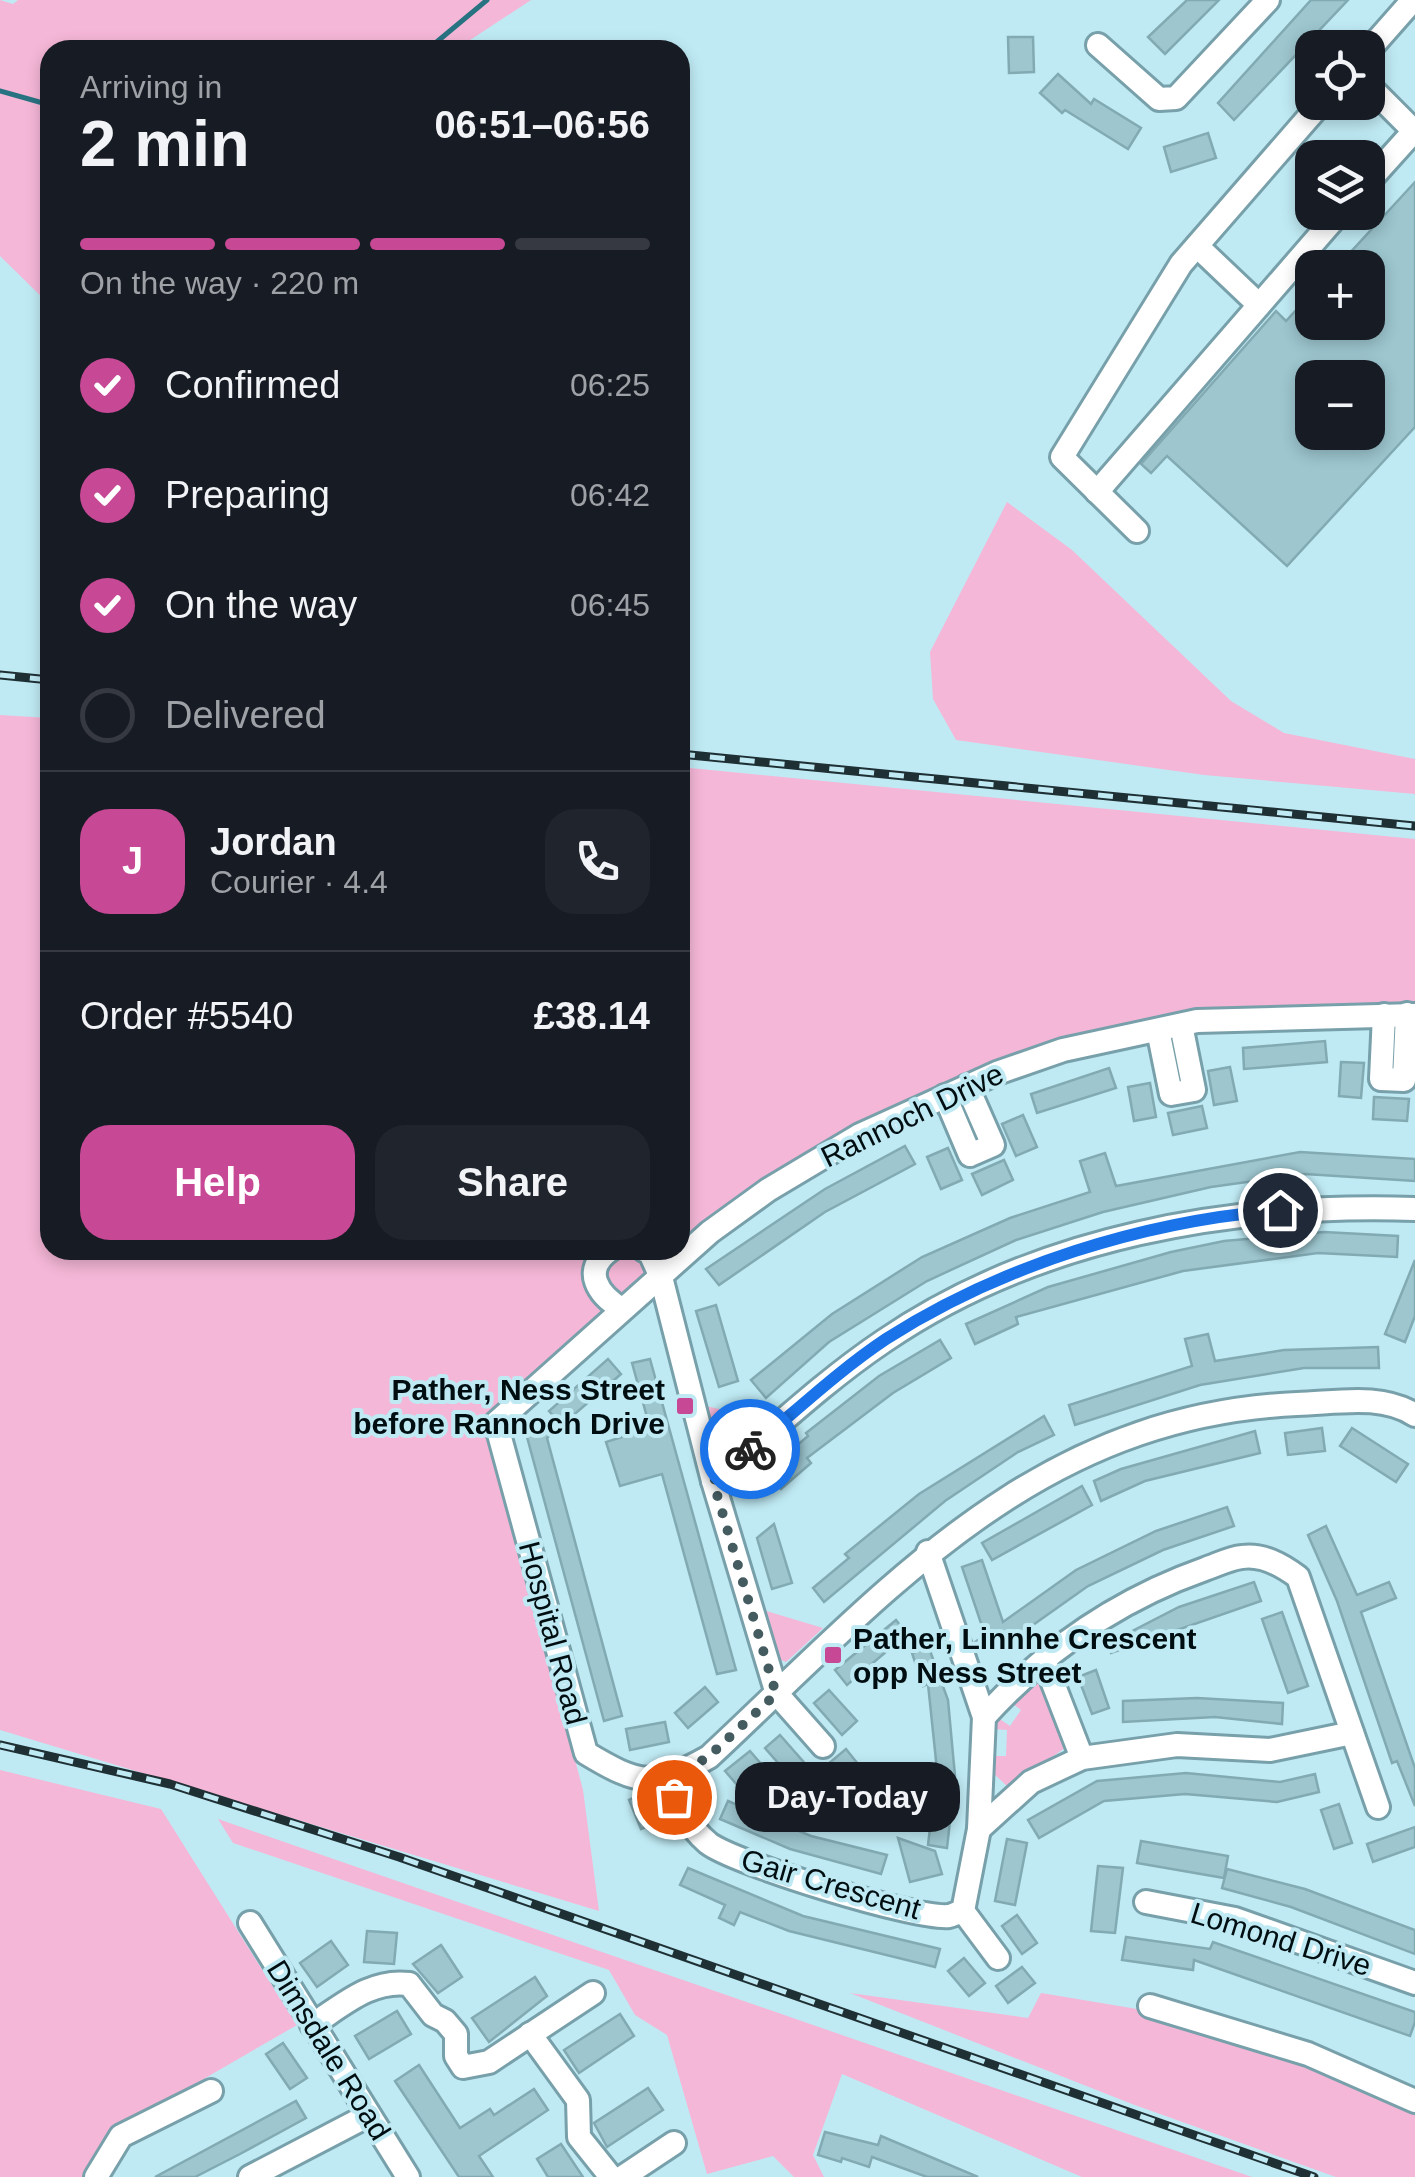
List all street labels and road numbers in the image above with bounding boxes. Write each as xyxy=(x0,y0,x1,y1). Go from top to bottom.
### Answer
street label: Rannoch Drive xyxy=(816,1057,1008,1173)
street label: Hospital Road xyxy=(513,1538,593,1728)
street label: Gair Crescent xyxy=(738,1843,925,1926)
street label: Lomond Drive xyxy=(1187,1896,1375,1982)
street label: Dimsdale Road xyxy=(261,1954,397,2146)

